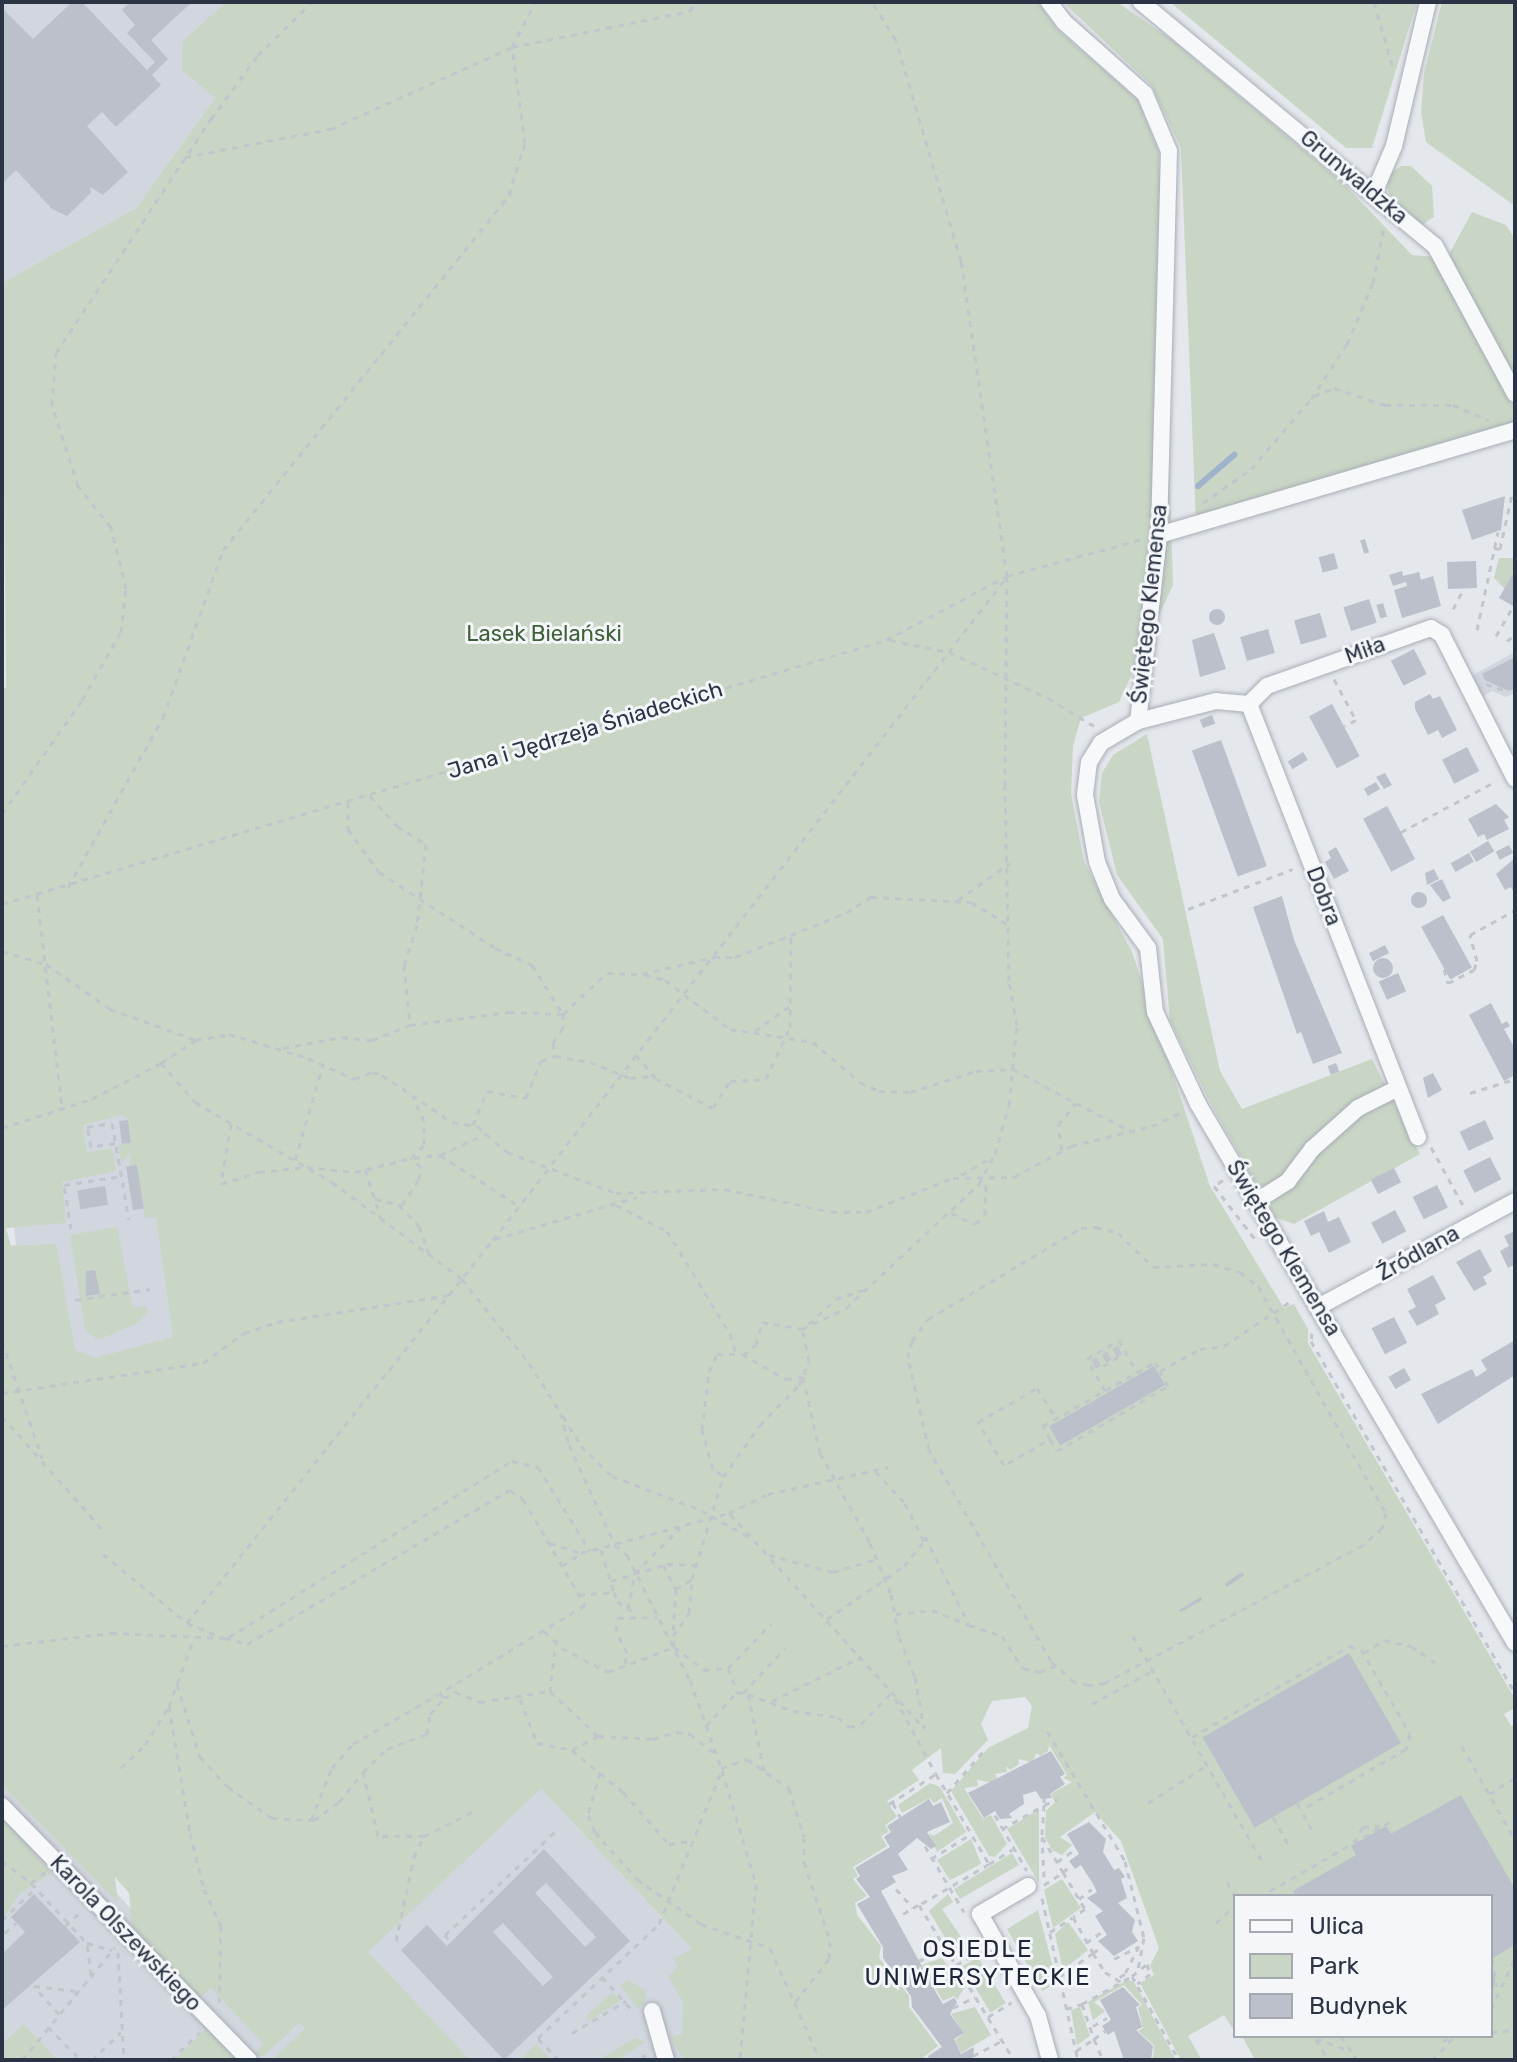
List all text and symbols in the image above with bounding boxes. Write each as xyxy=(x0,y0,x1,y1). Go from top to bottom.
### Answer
street label: Grunwaldzka xyxy=(1295,124,1413,230)
street label: Świętego Klemensa xyxy=(1125,503,1173,705)
park label: Lasek Bielański xyxy=(466,621,622,647)
street label: Miła xyxy=(1341,631,1389,669)
street label: Jana i Jędrzeja Śniadeckich xyxy=(444,676,726,784)
street label: Dobra xyxy=(1301,863,1347,929)
street label: Świętego Klemensa xyxy=(1221,1155,1347,1341)
street label: Źródlana xyxy=(1372,1220,1464,1286)
street label: Karola Olszewskiego xyxy=(45,1849,207,2017)
legend xyxy=(1233,1894,1493,2038)
text: Ulica xyxy=(1309,1912,1364,1940)
district label: OSIEDLE UNIWERSYTECKIE xyxy=(864,1936,1092,1992)
text: Park xyxy=(1309,1952,1359,1980)
text: Budynek xyxy=(1309,1992,1407,2020)

